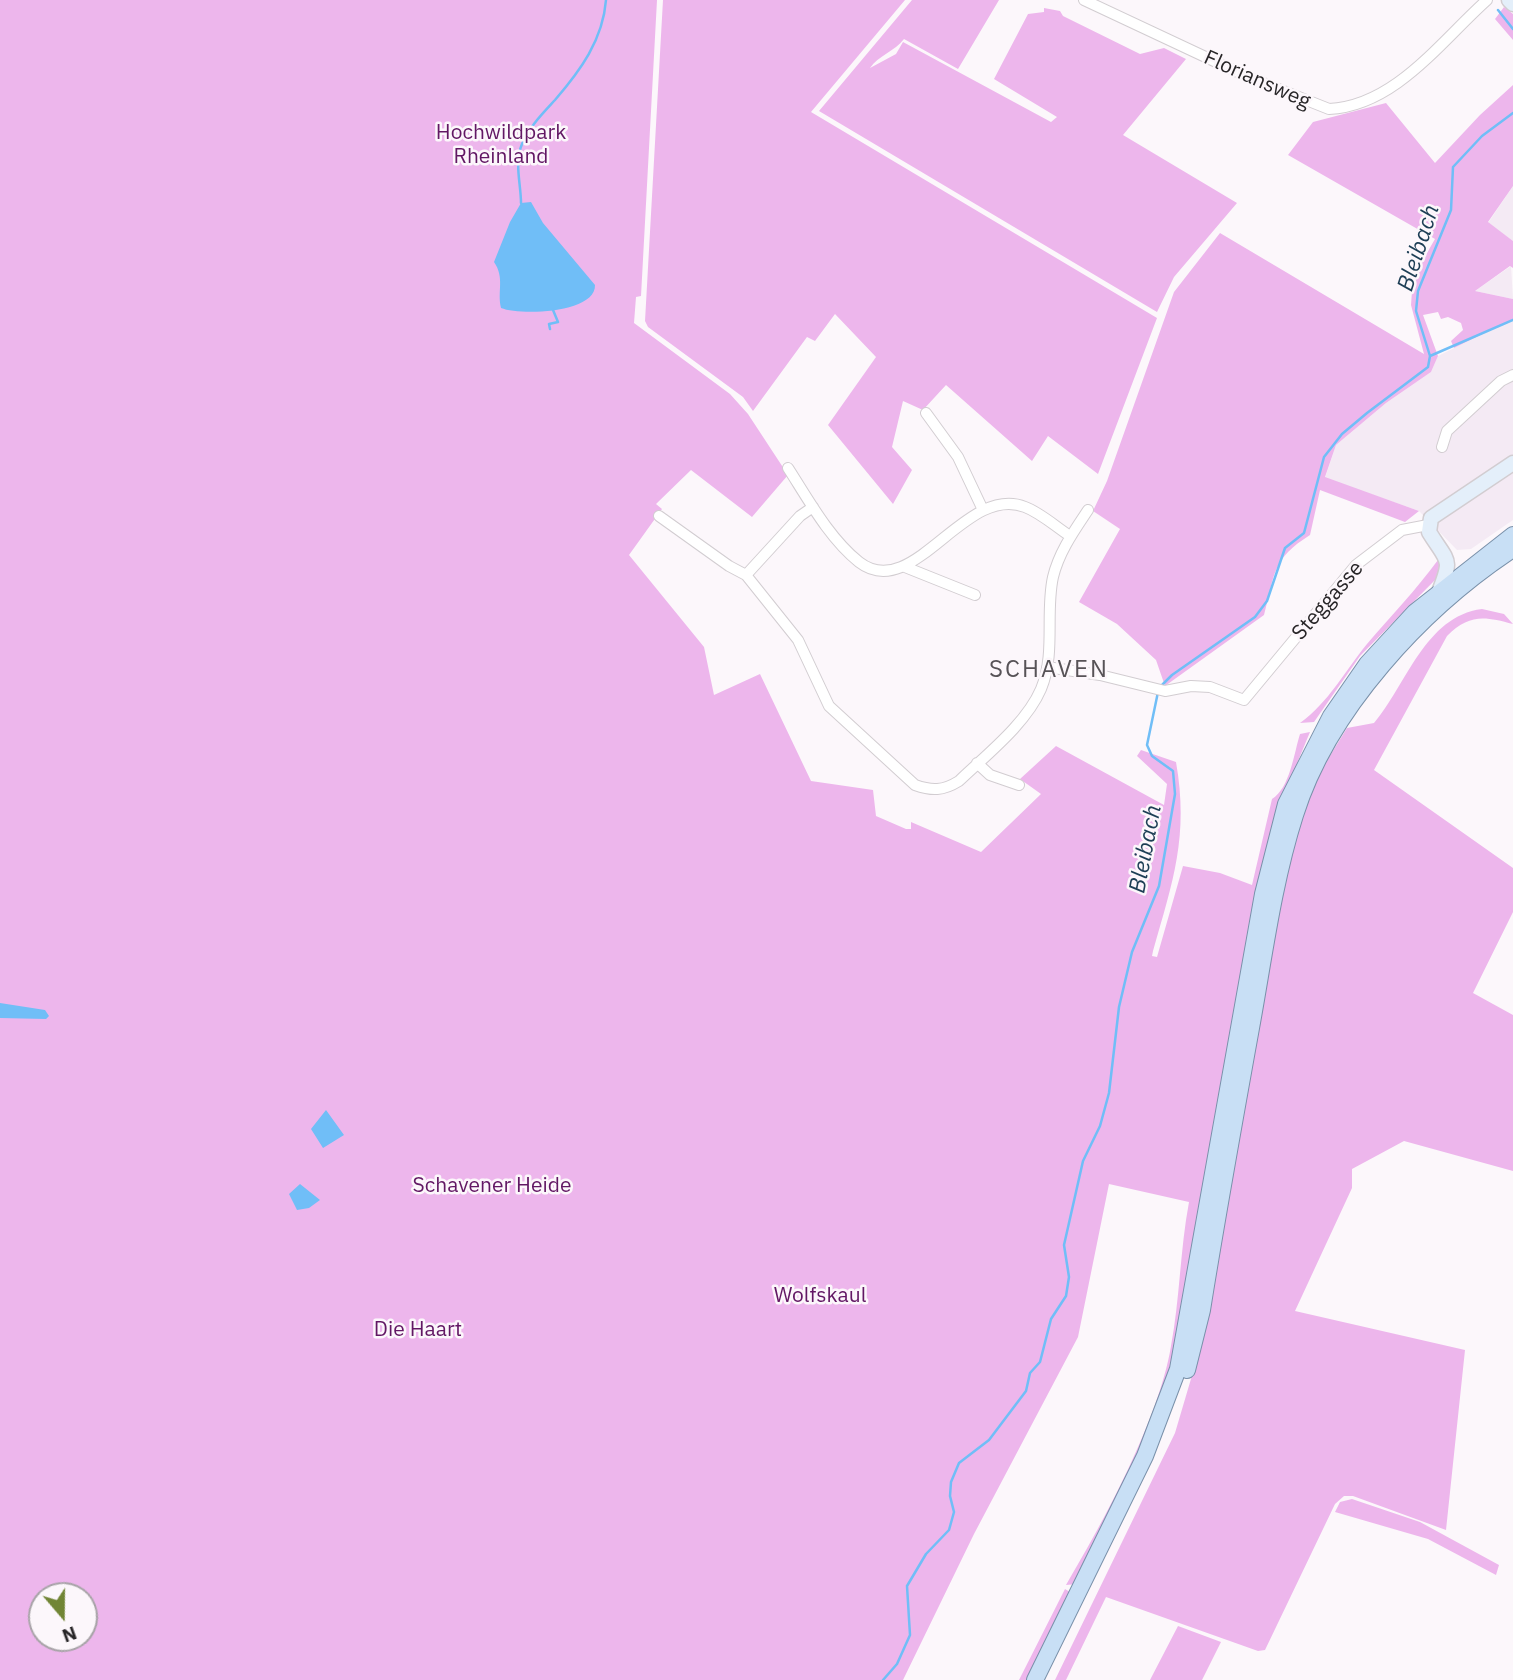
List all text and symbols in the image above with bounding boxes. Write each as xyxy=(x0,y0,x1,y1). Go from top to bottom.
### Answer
street label: Floriansweg xyxy=(1200,45,1314,115)
park label: Hochwildpark Rheinland xyxy=(436,120,566,170)
water label: Bleibach xyxy=(1392,201,1446,295)
street label: Steggasse xyxy=(1287,556,1369,646)
district label: SCHAVEN xyxy=(990,656,1108,684)
water label: Bleibach xyxy=(1124,803,1168,895)
park label: Schavener Heide xyxy=(413,1173,571,1199)
park label: Wolfskaul xyxy=(774,1283,866,1309)
park label: Die Haart xyxy=(374,1317,462,1343)
north arrow xyxy=(28,1582,98,1652)
text: N xyxy=(59,1621,80,1648)

